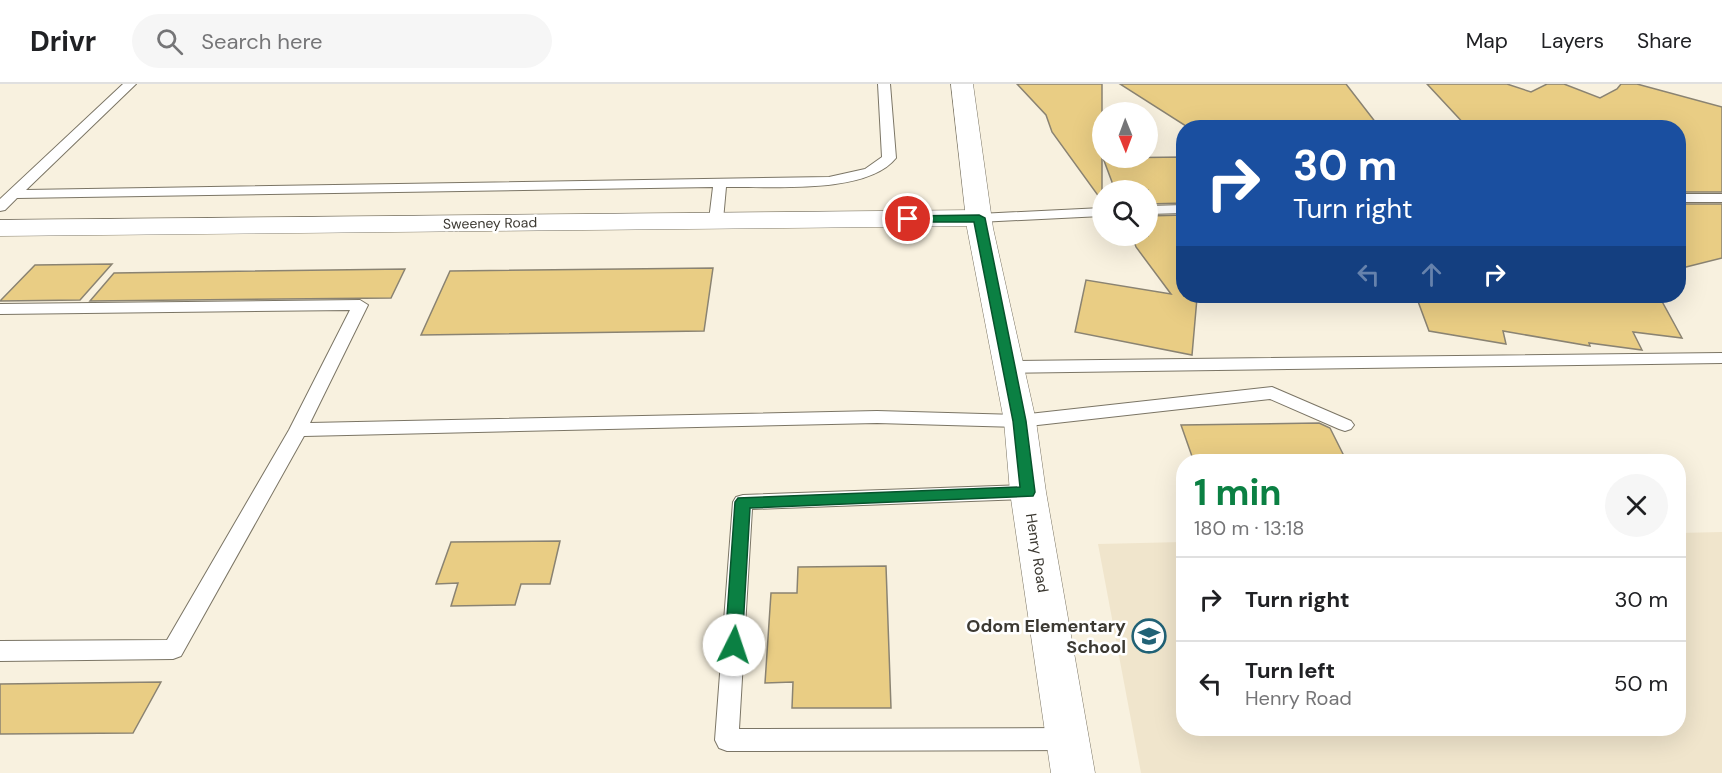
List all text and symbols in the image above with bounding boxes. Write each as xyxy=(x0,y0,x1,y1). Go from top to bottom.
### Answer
search box xyxy=(132,14,552,68)
text: Drivr xyxy=(30,23,96,60)
icon: search xyxy=(153,25,186,58)
text: Search here xyxy=(201,27,323,56)
text: Map xyxy=(1466,27,1508,55)
text: Layers xyxy=(1541,27,1604,55)
text: Share xyxy=(1637,27,1692,55)
north arrow xyxy=(1092,102,1158,168)
map controls xyxy=(1092,102,1158,246)
text: 30 m xyxy=(1293,138,1397,193)
icon: right xyxy=(1194,144,1272,222)
button: search xyxy=(1092,180,1158,246)
text: Turn right xyxy=(1293,191,1413,226)
pin xyxy=(882,193,933,244)
icon: arrive xyxy=(891,202,924,235)
street label: Sweeney Road xyxy=(443,213,537,233)
icon: left xyxy=(1352,258,1385,291)
icon: ahead xyxy=(1415,258,1448,291)
icon: right xyxy=(1478,258,1511,291)
text: 1 min xyxy=(1194,469,1282,516)
button: close xyxy=(1605,474,1668,537)
street label: Henry Road xyxy=(1021,512,1053,594)
text: 180 m · 13:18 xyxy=(1194,515,1304,541)
icon: right xyxy=(1194,583,1227,616)
text: Turn right xyxy=(1245,585,1350,614)
text: 30 m xyxy=(1614,585,1668,614)
position arrow xyxy=(702,613,766,677)
place label: Odom Elementary School xyxy=(966,614,1126,659)
school or university icon: Odom Elementary School xyxy=(1131,618,1167,654)
text: Turn left xyxy=(1245,656,1335,685)
icon: left xyxy=(1194,667,1227,700)
text: 50 m xyxy=(1614,669,1668,698)
text: Henry Road xyxy=(1245,685,1352,711)

